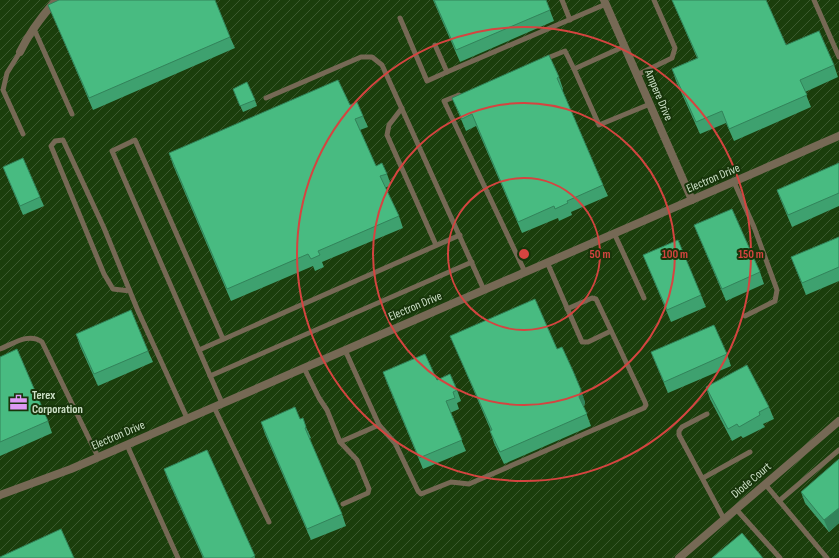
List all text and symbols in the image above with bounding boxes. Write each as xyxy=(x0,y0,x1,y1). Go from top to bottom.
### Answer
street label: Ampere Drive xyxy=(641,67,676,123)
street label: Electron Drive xyxy=(684,160,742,196)
centre of rings xyxy=(517,247,531,261)
text: 50 m xyxy=(590,247,610,262)
text: 100 m xyxy=(662,247,688,262)
text: 150 m xyxy=(738,247,764,262)
street label: Electron Drive xyxy=(386,288,444,324)
place label: Terex Corporation xyxy=(32,388,83,417)
office icon: Terex Corporation xyxy=(9,392,29,412)
street label: Electron Drive xyxy=(89,417,147,453)
street label: Diode Court xyxy=(728,459,775,501)

